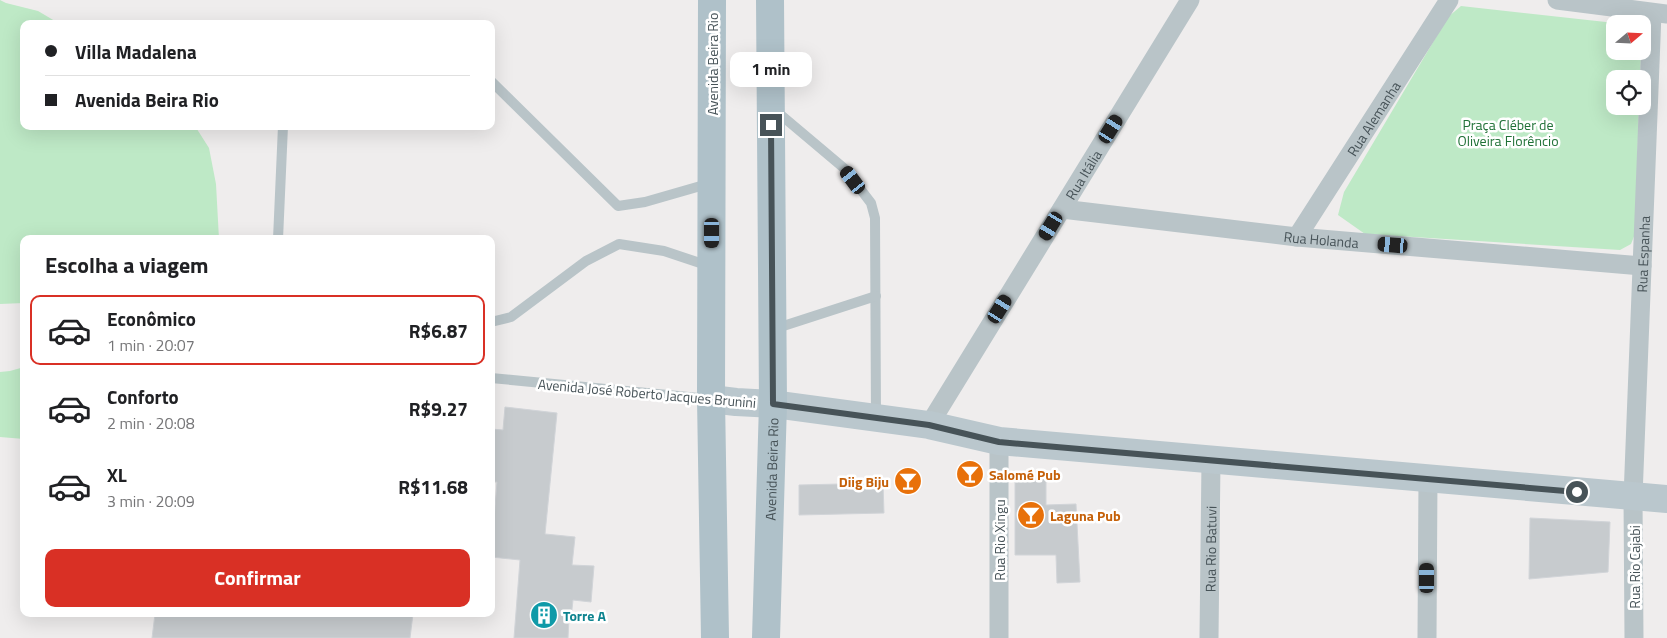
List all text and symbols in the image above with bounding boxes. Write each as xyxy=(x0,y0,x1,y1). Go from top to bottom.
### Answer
street label: Avenida Beira Rio xyxy=(702,13,723,115)
north arrow xyxy=(1606,15,1651,60)
map controls xyxy=(1606,15,1651,115)
text: Villa Madalena xyxy=(75,37,197,66)
callout: 1 min xyxy=(730,52,812,88)
text: 1 min xyxy=(752,57,790,81)
button: locate xyxy=(1606,70,1651,115)
street label: Rua Alemanha xyxy=(1341,77,1405,160)
text: Avenida Beira Rio xyxy=(75,85,219,114)
car xyxy=(1096,112,1125,146)
route end xyxy=(760,114,782,136)
park label: Praça Cléber de Oliveira Florêncio xyxy=(1457,114,1559,151)
street label: Rua Itália xyxy=(1060,146,1106,203)
car xyxy=(837,164,868,196)
car xyxy=(1036,209,1065,243)
street label: Rua Espanha xyxy=(1631,215,1655,293)
car xyxy=(704,218,719,248)
street label: Rua Holanda xyxy=(1283,225,1360,253)
car xyxy=(1377,236,1408,254)
text: Escolha a viagem xyxy=(45,248,209,282)
car xyxy=(985,292,1014,326)
text: Econômico xyxy=(107,304,196,333)
icon: car xyxy=(47,308,92,353)
text: R$6.87 xyxy=(409,316,468,345)
text: 1 min · 20:07 xyxy=(107,333,195,357)
street label: Avenida José Roberto Jacques Brunini xyxy=(537,373,757,413)
text: Conforto xyxy=(107,382,179,411)
icon: car xyxy=(47,386,92,431)
text: R$9.27 xyxy=(409,394,468,423)
text: 2 min · 20:08 xyxy=(107,411,195,435)
street label: Avenida Beira Rio xyxy=(759,417,783,521)
bar icon: Salomé Pub xyxy=(955,459,985,489)
text: XL xyxy=(107,460,127,489)
icon: car xyxy=(47,464,92,509)
place label: Salomé Pub xyxy=(989,464,1061,485)
bar icon: Diig Biju xyxy=(893,466,923,496)
place label: Diig Biju xyxy=(839,471,889,492)
text: R$11.68 xyxy=(398,472,468,501)
route start xyxy=(1566,481,1588,503)
text: 3 min · 20:09 xyxy=(107,489,195,513)
street label: Rua Rio Xingu xyxy=(989,499,1010,581)
bar icon: Laguna Pub xyxy=(1016,500,1046,530)
place label: Laguna Pub xyxy=(1050,505,1121,526)
street label: Rua Rio Batuvi xyxy=(1199,506,1221,592)
street label: Rua Rio Cajabi xyxy=(1624,525,1645,609)
button: Confirmar xyxy=(45,549,470,607)
car xyxy=(1419,563,1434,593)
building icon: Torre A xyxy=(529,600,559,630)
place label: Torre A xyxy=(563,605,606,626)

